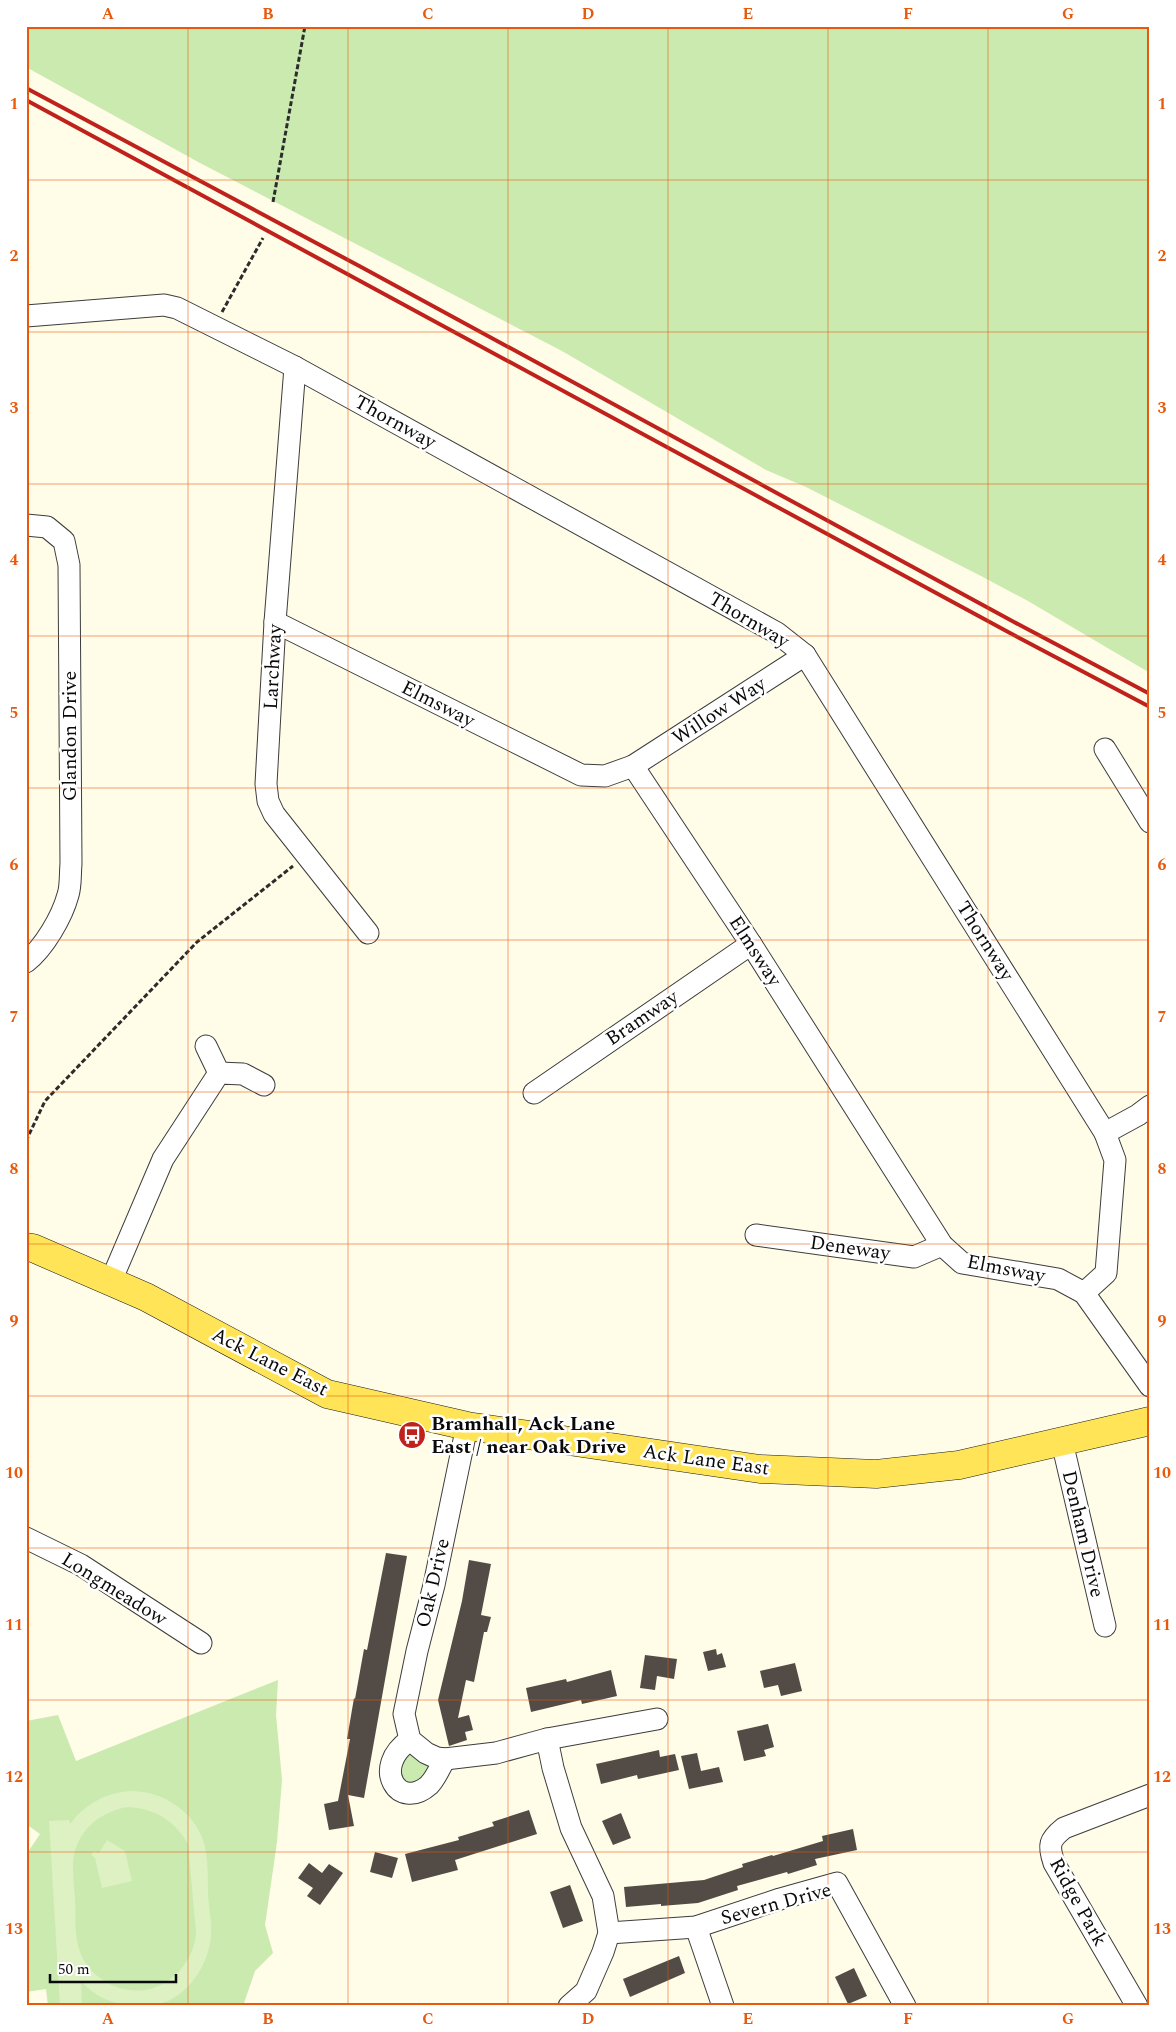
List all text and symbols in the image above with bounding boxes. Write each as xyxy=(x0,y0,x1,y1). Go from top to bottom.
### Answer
text: A xyxy=(102,2,115,26)
text: B xyxy=(262,2,274,26)
text: C xyxy=(422,2,434,26)
text: D xyxy=(582,2,595,26)
text: E xyxy=(743,2,753,26)
text: F xyxy=(903,2,913,26)
text: G xyxy=(1062,2,1074,26)
text: 1 xyxy=(10,92,18,116)
text: 1 xyxy=(1158,92,1166,116)
text: 2 xyxy=(10,244,19,268)
text: 2 xyxy=(1158,244,1167,268)
street label: Thornway xyxy=(349,387,443,458)
text: 3 xyxy=(10,396,19,420)
text: 3 xyxy=(1158,396,1167,420)
text: 4 xyxy=(10,548,19,572)
text: 4 xyxy=(1158,548,1167,572)
street label: Thornway xyxy=(703,584,796,657)
street label: Larchway xyxy=(256,622,290,711)
street label: Willow Way xyxy=(666,669,773,753)
street label: Glandon Drive xyxy=(55,671,85,801)
street label: Elmsway xyxy=(396,673,481,736)
text: 5 xyxy=(10,701,18,725)
text: 5 xyxy=(1158,701,1166,725)
text: 6 xyxy=(10,853,19,877)
text: 6 xyxy=(1158,853,1167,877)
street label: Thornway xyxy=(949,895,1022,988)
street label: Elmsway xyxy=(721,910,790,994)
street label: Bramway xyxy=(599,982,686,1053)
text: 7 xyxy=(10,1005,19,1029)
text: 7 xyxy=(1158,1005,1167,1029)
text: 8 xyxy=(10,1157,19,1181)
text: 8 xyxy=(1158,1157,1167,1181)
street label: Deneway xyxy=(808,1228,893,1269)
street label: Elmsway xyxy=(964,1247,1049,1292)
text: 9 xyxy=(10,1309,19,1333)
text: 9 xyxy=(1158,1309,1167,1333)
street label: Ack Lane East xyxy=(206,1320,334,1404)
place label: Bramhall, Ack Lane East / near Oak Drive xyxy=(431,1409,626,1462)
bus stop icon: Bramhall, Ack Lane East / near Oak Drive xyxy=(397,1420,427,1450)
street label: Ack Lane East xyxy=(641,1436,771,1484)
text: 10 xyxy=(5,1461,23,1485)
text: 10 xyxy=(1153,1461,1171,1485)
street label: Denham Drive xyxy=(1054,1468,1112,1600)
street label: Oak Drive xyxy=(408,1535,458,1631)
street label: Longmeadow xyxy=(55,1545,173,1634)
text: 11 xyxy=(5,1613,23,1637)
text: 11 xyxy=(1153,1613,1171,1637)
text: 12 xyxy=(5,1765,23,1789)
text: 12 xyxy=(1153,1765,1171,1789)
street label: Ridge Park xyxy=(1041,1852,1115,1952)
street label: Severn Drive xyxy=(717,1875,835,1933)
text: 13 xyxy=(5,1917,23,1941)
text: 13 xyxy=(1153,1917,1171,1941)
scale bar xyxy=(50,1952,176,1984)
text: 50 m xyxy=(58,1958,90,1981)
text: A xyxy=(102,2007,115,2031)
text: B xyxy=(262,2007,274,2031)
text: C xyxy=(422,2007,434,2031)
text: D xyxy=(582,2007,595,2031)
text: E xyxy=(743,2007,753,2031)
text: F xyxy=(903,2007,913,2031)
text: G xyxy=(1062,2007,1074,2031)

